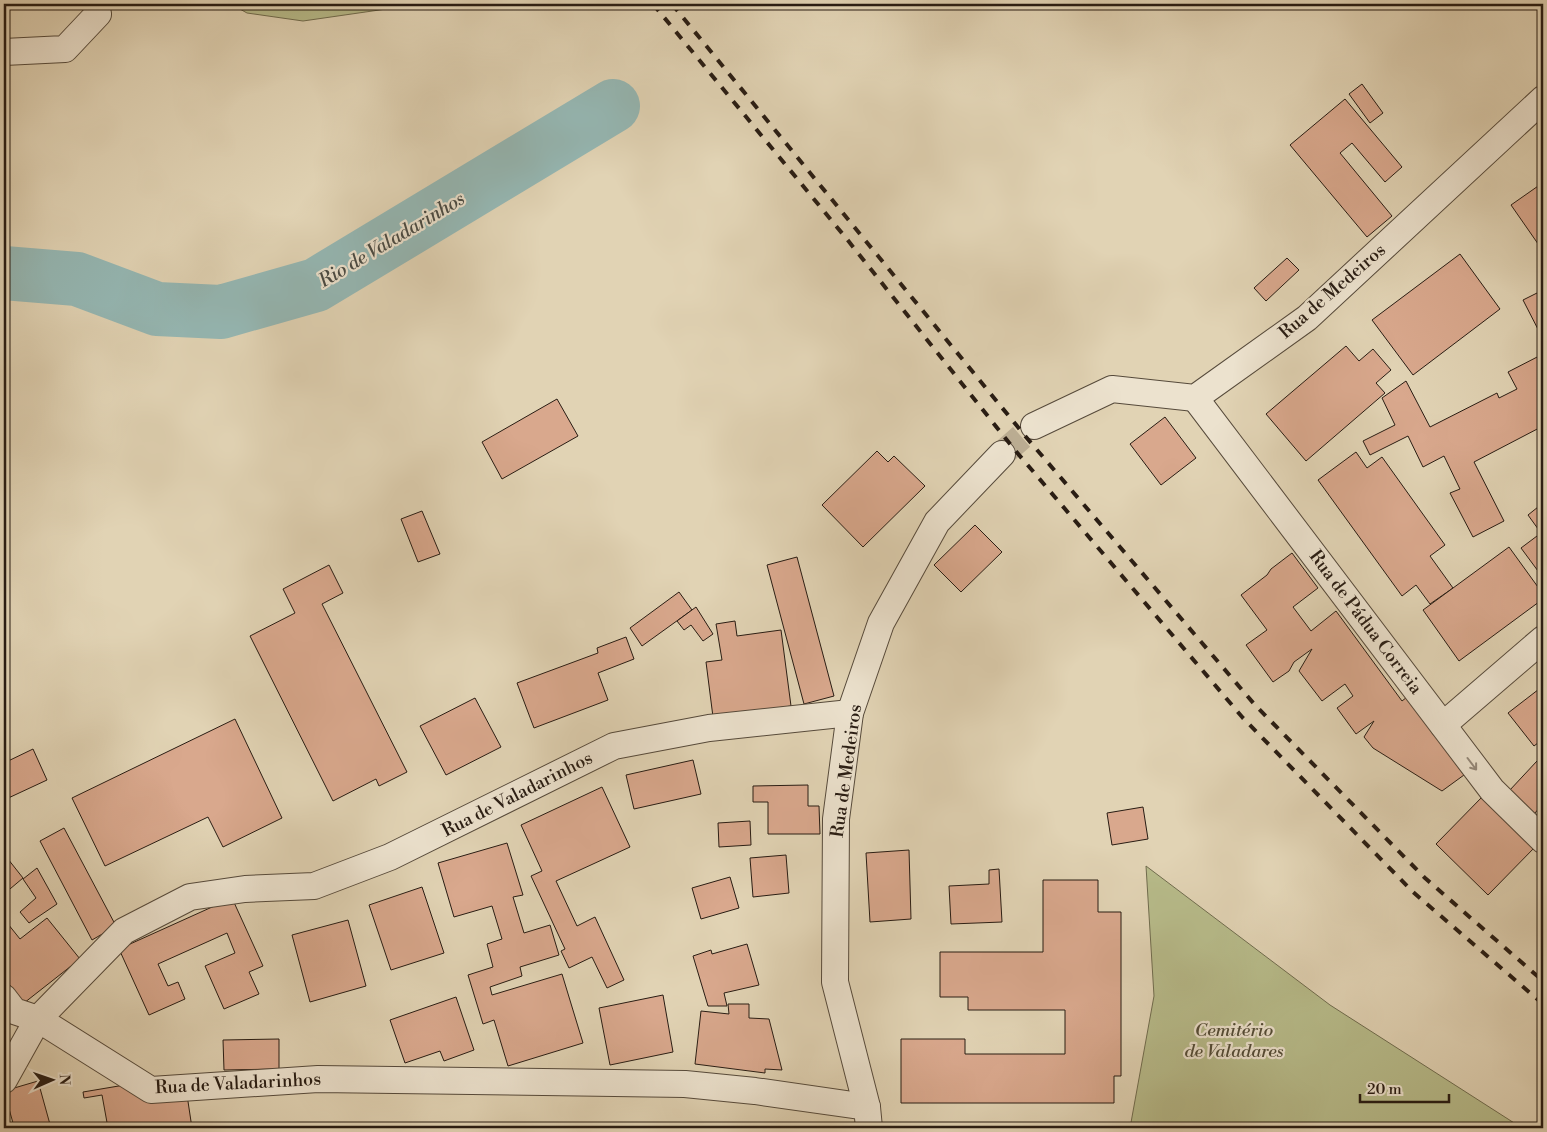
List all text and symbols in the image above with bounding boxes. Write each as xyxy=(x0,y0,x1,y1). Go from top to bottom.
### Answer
water label: Rio de Valadarinhos xyxy=(313,187,469,294)
street label: Rua de Medeiros xyxy=(1274,239,1391,344)
street label: Rua de Pádua Correia xyxy=(1304,546,1428,700)
street label: Rua de Medeiros xyxy=(826,703,867,839)
street label: Rua de Valadarinhos xyxy=(438,746,597,842)
one-way arrow xyxy=(1467,757,1478,770)
park label: Cemitério de Valadares xyxy=(1185,1019,1284,1063)
north arrow xyxy=(28,1054,78,1104)
street label: Rua de Valadarinhos xyxy=(154,1068,322,1099)
scale bar xyxy=(1360,1072,1448,1104)
text: N xyxy=(55,1074,73,1085)
text: 20 m xyxy=(1367,1080,1402,1099)

